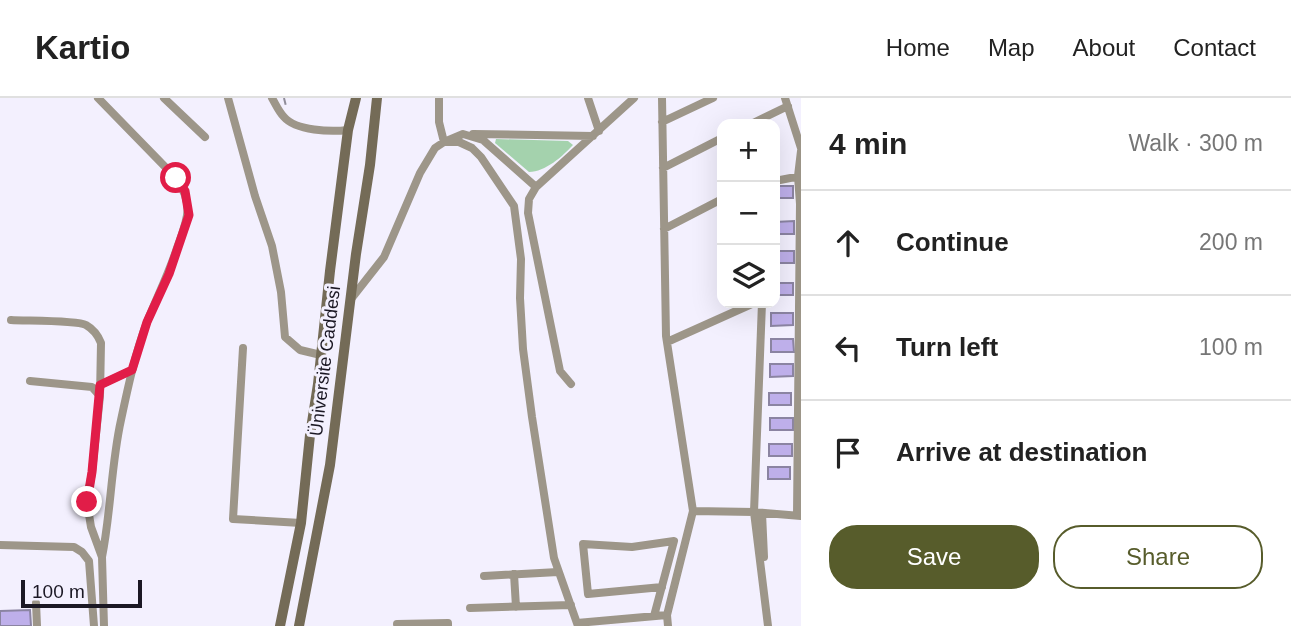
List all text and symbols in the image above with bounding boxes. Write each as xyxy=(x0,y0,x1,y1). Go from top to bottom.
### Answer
text: Kartio xyxy=(35,29,130,66)
text: Home xyxy=(886,34,950,61)
text: Map xyxy=(988,34,1035,61)
text: About xyxy=(1073,34,1135,61)
text: Contact xyxy=(1173,34,1256,61)
map controls xyxy=(717,119,780,308)
button: + xyxy=(717,119,780,182)
text: 4 min xyxy=(829,127,907,160)
text: Walk · 300 m xyxy=(1128,130,1263,156)
route start xyxy=(160,162,191,193)
button: − xyxy=(717,182,780,245)
icon: ahead xyxy=(829,224,867,262)
text: Continue xyxy=(896,227,1009,257)
text: 200 m xyxy=(1199,229,1263,255)
button: layers xyxy=(717,245,780,308)
street label: Üniversite Caddesi xyxy=(306,285,344,437)
icon: left xyxy=(829,329,867,367)
text: Turn left xyxy=(896,332,998,362)
text: 100 m xyxy=(1199,334,1263,360)
icon: arrive xyxy=(829,434,867,472)
text: Arrive at destination xyxy=(896,437,1147,467)
route end xyxy=(71,486,102,517)
button: Save xyxy=(829,525,1039,589)
button: Share xyxy=(1053,525,1263,589)
scale bar xyxy=(21,577,142,609)
text: 100 m xyxy=(32,581,85,602)

